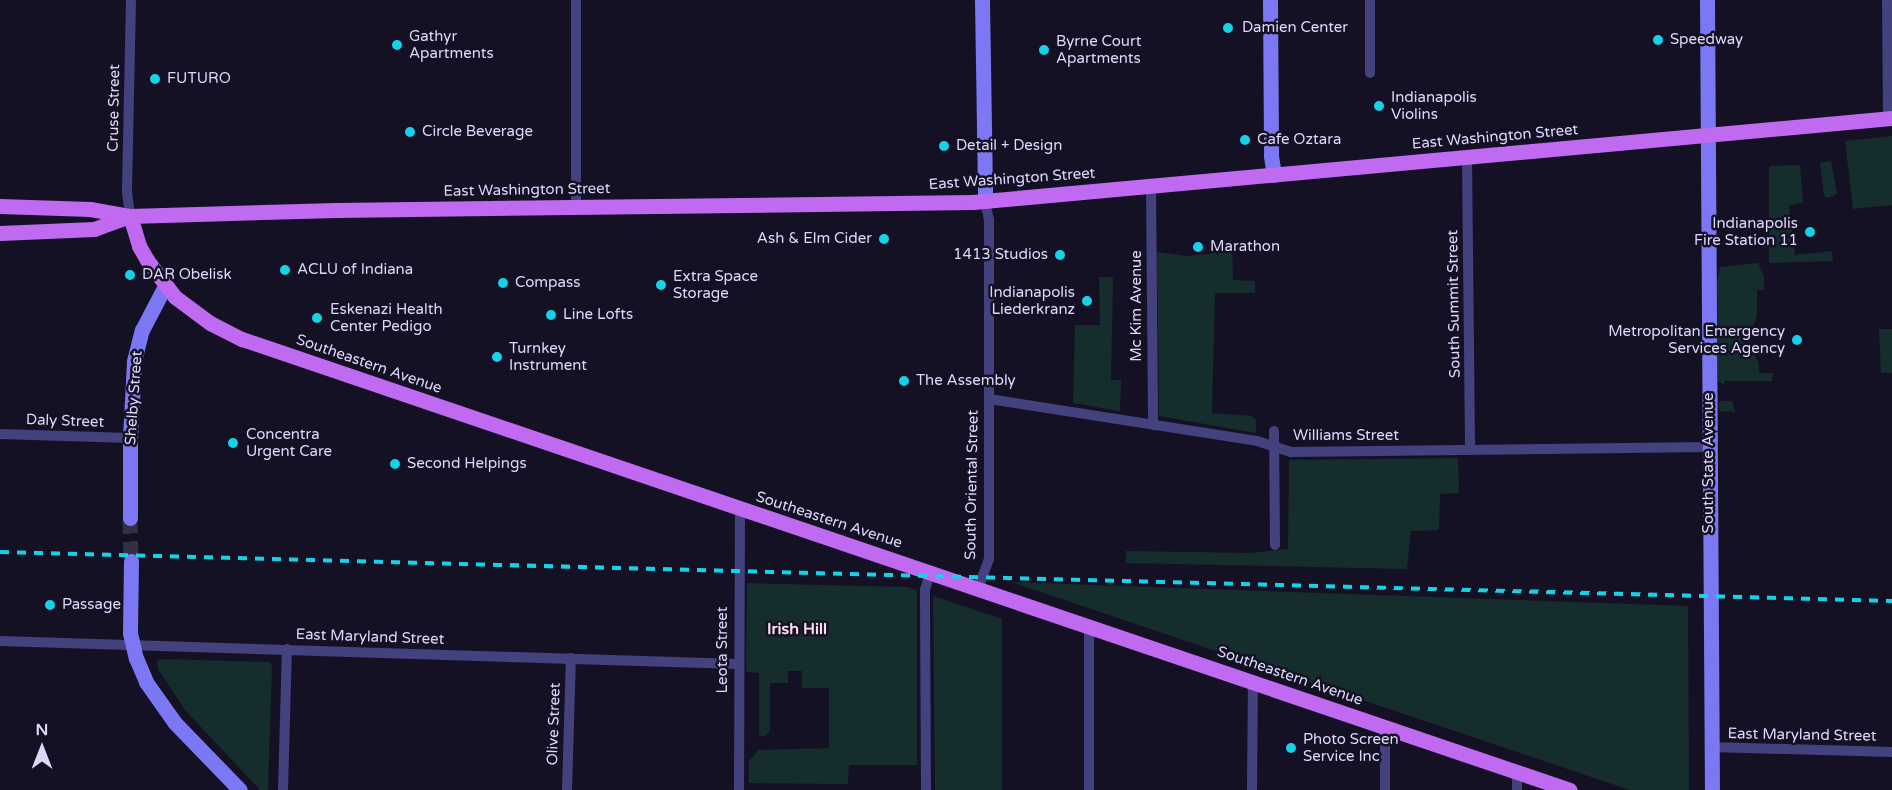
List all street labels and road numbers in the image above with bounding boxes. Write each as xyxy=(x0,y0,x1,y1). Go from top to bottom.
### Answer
street label: Cruse Street xyxy=(104,64,124,152)
street label: East Washington Street xyxy=(1411,121,1579,153)
street label: East Washington Street xyxy=(928,164,1096,194)
street label: East Washington Street xyxy=(443,180,611,200)
street label: South Summit Street xyxy=(1444,230,1464,378)
street label: Mc Kim Avenue xyxy=(1128,250,1146,362)
street label: Southeastern Avenue xyxy=(294,331,444,397)
street label: Shelby Street xyxy=(122,350,146,446)
street label: South State Avenue xyxy=(1700,393,1718,533)
street label: South Oriental Street xyxy=(962,410,982,560)
street label: Daly Street xyxy=(26,411,104,431)
street label: Williams Street xyxy=(1293,427,1399,445)
street label: Southeastern Avenue xyxy=(753,488,905,552)
street label: Leota Street xyxy=(714,606,732,694)
street label: East Maryland Street xyxy=(295,625,445,649)
street label: Southeastern Avenue xyxy=(1215,643,1365,709)
street label: Olive Street xyxy=(544,682,564,766)
street label: East Maryland Street xyxy=(1727,725,1877,745)

